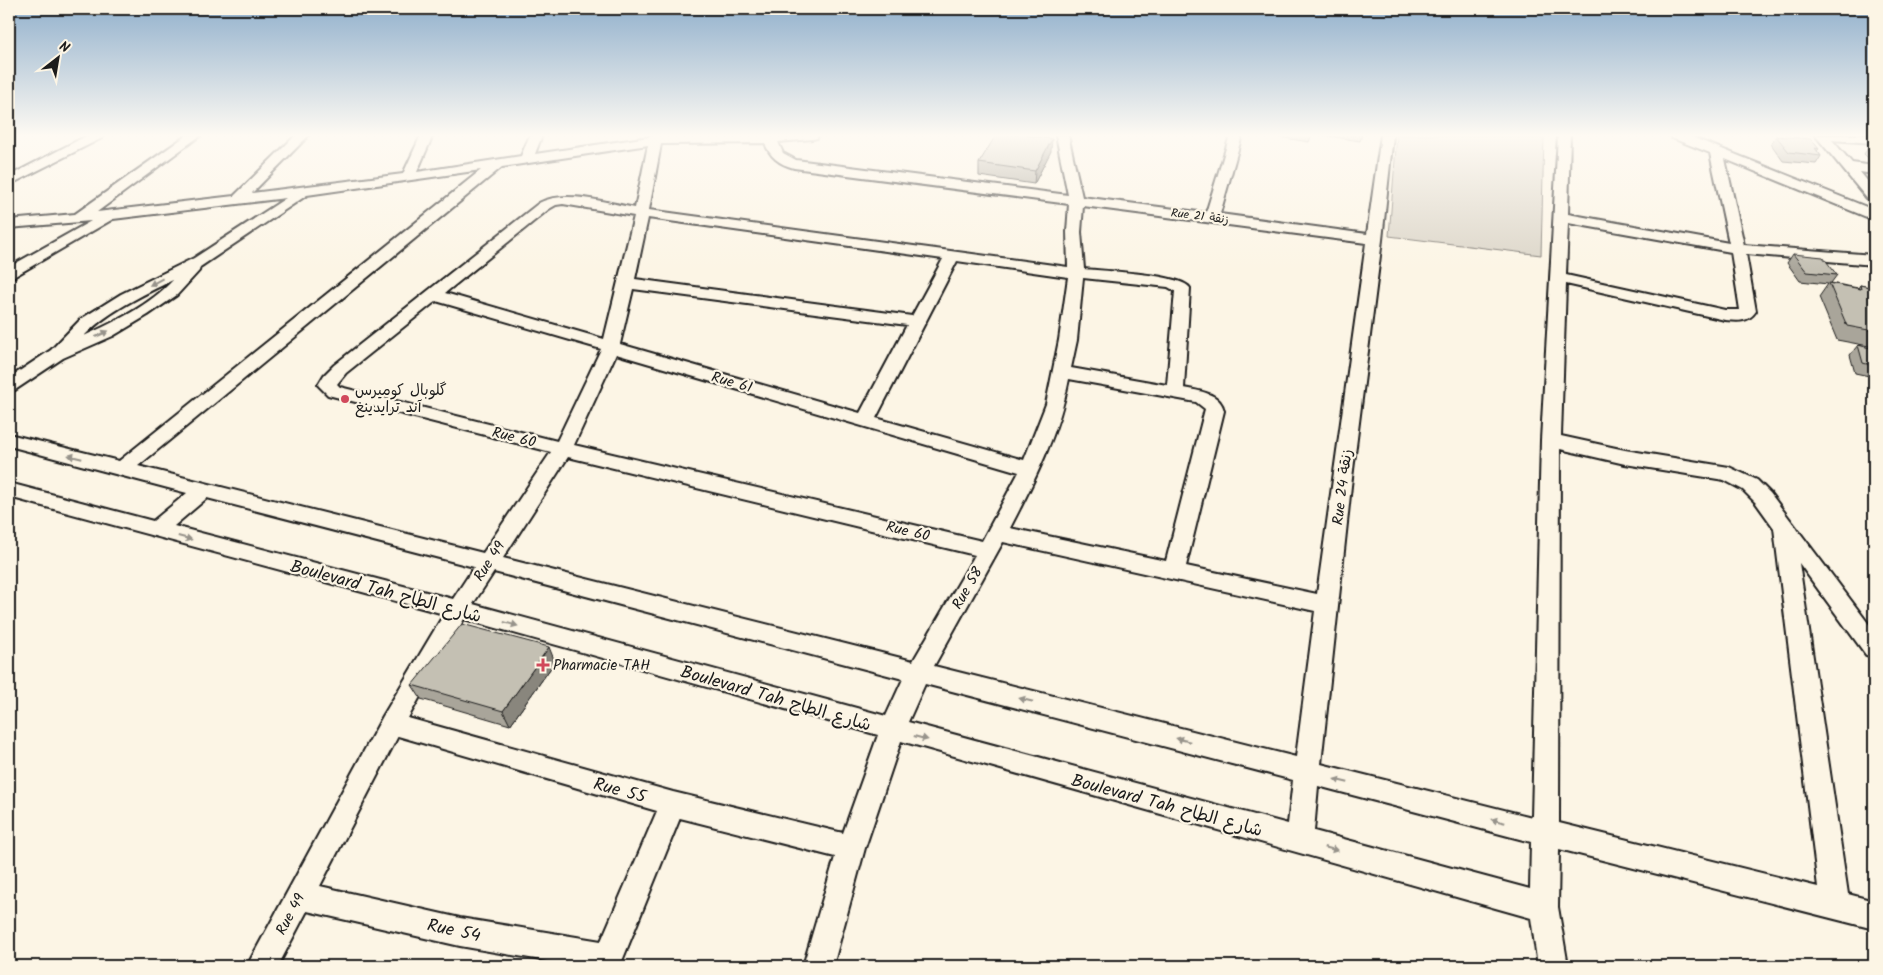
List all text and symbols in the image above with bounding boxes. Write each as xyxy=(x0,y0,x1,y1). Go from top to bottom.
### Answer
north arrow xyxy=(32,32,82,82)
text: N xyxy=(55,36,74,60)
street label: Rue 21 زنقة xyxy=(1170,204,1230,229)
one-way arrow xyxy=(148,278,163,286)
one-way arrow xyxy=(95,330,109,338)
street label: Rue 61 xyxy=(708,366,755,400)
place label: گلوبال كوميرس آند ترايدينغ xyxy=(355,379,447,420)
marker: گلوبال كوميرس آند ترايدينغ xyxy=(339,393,351,405)
street label: Rue 60 xyxy=(489,421,539,455)
street label: Rue 24 زنقة xyxy=(1326,448,1360,526)
one-way arrow xyxy=(68,453,83,461)
street label: Rue 60 xyxy=(883,515,933,549)
one-way arrow xyxy=(178,534,193,542)
street label: Rue 49 xyxy=(468,536,512,587)
street label: Boulevard Tah شارع الطاح xyxy=(287,553,485,632)
street label: Rue 58 xyxy=(946,562,990,614)
one-way arrow xyxy=(504,620,519,628)
place label: Pharmacie TAH xyxy=(553,654,650,678)
street label: Boulevard Tah شارع الطاح xyxy=(677,658,874,741)
marker: Pharmacie TAH xyxy=(537,659,549,671)
one-way arrow xyxy=(1019,696,1034,704)
one-way arrow xyxy=(913,734,928,742)
one-way arrow xyxy=(1176,736,1191,744)
street label: Boulevard Tah شارع الطاح xyxy=(1068,767,1266,846)
street label: Rue 55 xyxy=(590,770,651,813)
one-way arrow xyxy=(1333,777,1348,785)
one-way arrow xyxy=(1491,817,1506,825)
one-way arrow xyxy=(1323,846,1338,854)
street label: Rue 49 xyxy=(270,889,312,940)
street label: Rue 54 xyxy=(424,912,483,951)

